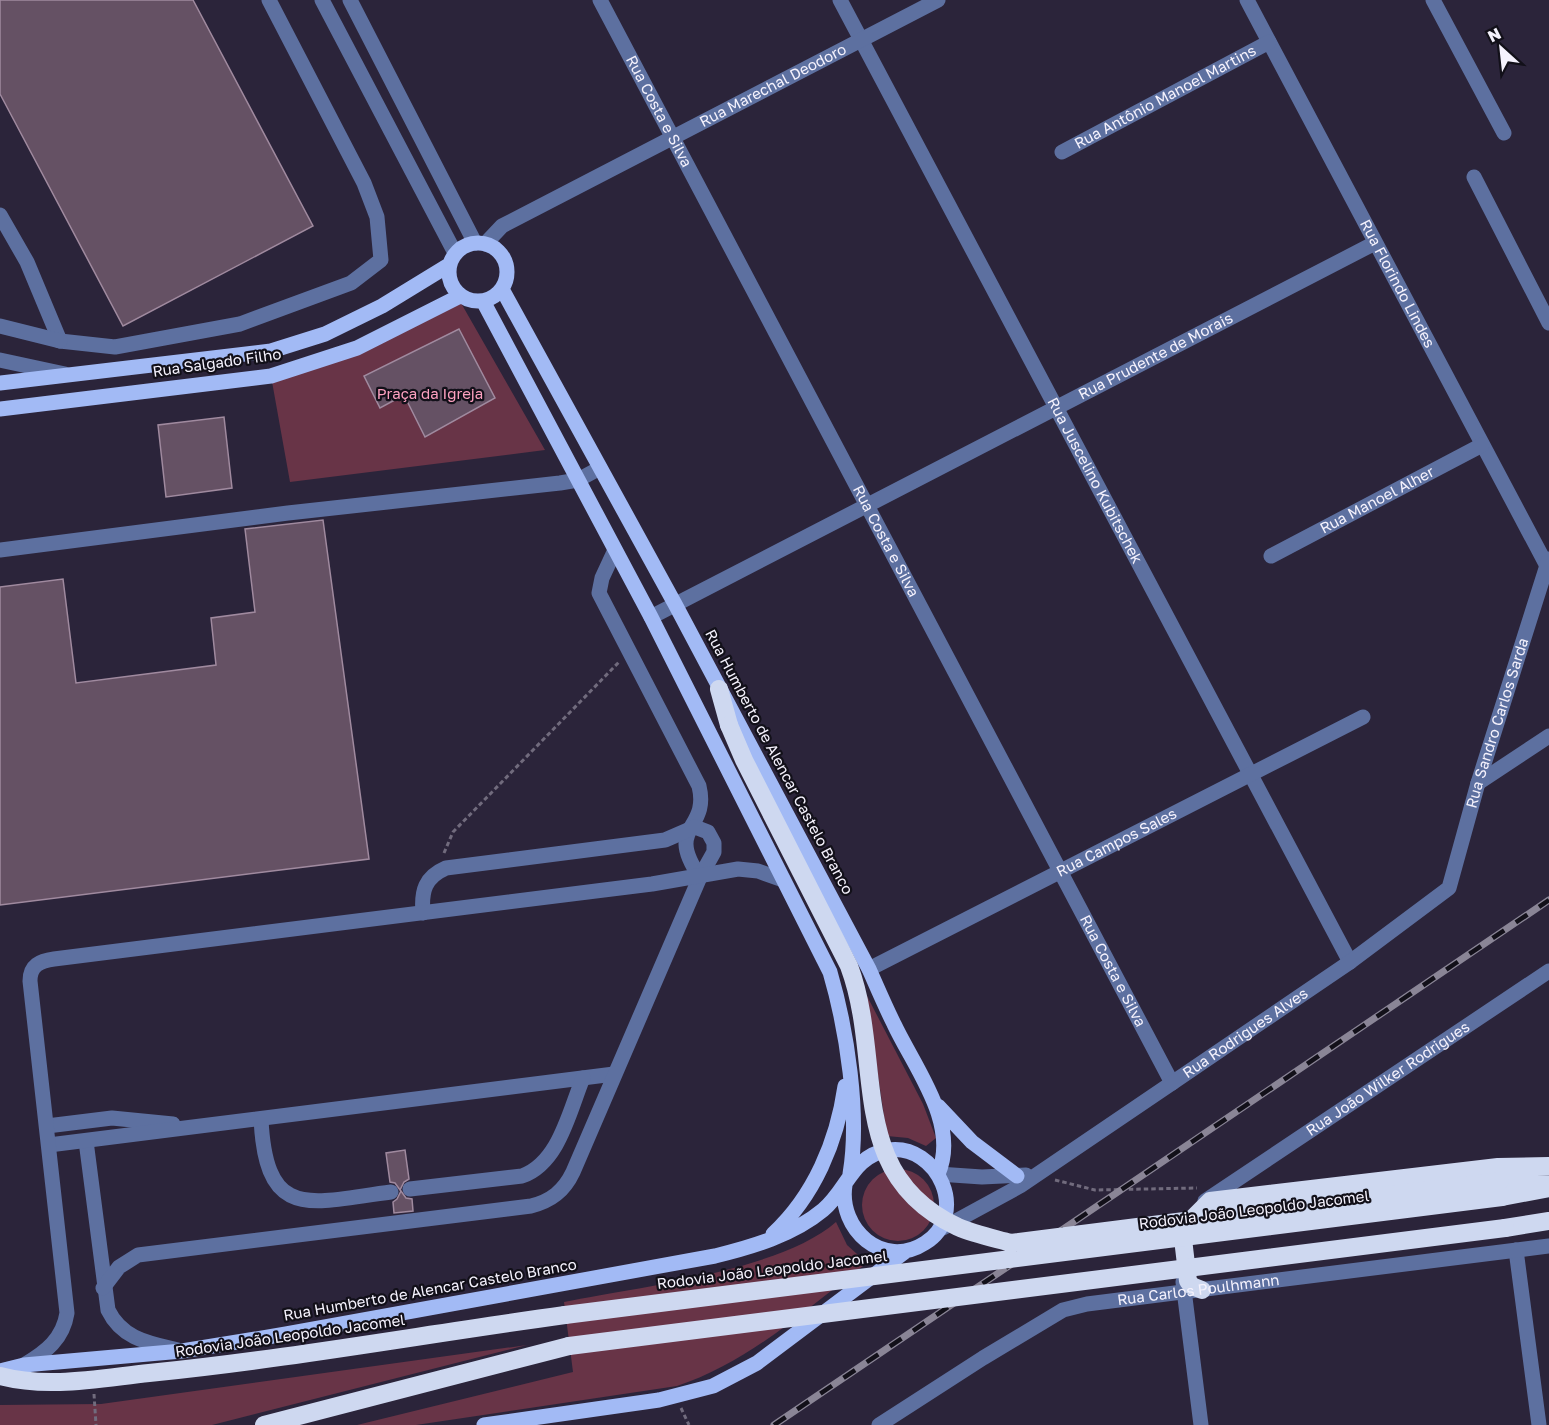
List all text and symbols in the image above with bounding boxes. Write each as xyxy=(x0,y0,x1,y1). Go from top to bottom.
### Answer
north arrow xyxy=(1471,18,1531,78)
text: N xyxy=(1484,23,1504,46)
street label: Rua Marechal Deodoro xyxy=(696,39,849,130)
street label: Rua Antônio Manoel Martins xyxy=(1071,41,1259,152)
street label: Rua Costa e Silva xyxy=(623,52,697,170)
street label: Rua Florindo Lindes xyxy=(1357,216,1440,350)
street label: Rua Prudente de Morais xyxy=(1075,308,1235,403)
street label: Rua Salgado Filho xyxy=(151,344,282,380)
park label: Praça da Igreja xyxy=(377,384,483,402)
street label: Rua Juscelino Kubitschek xyxy=(1044,394,1147,567)
street label: Rua Manoel Alher xyxy=(1317,462,1437,537)
street label: Rua Costa e Silva xyxy=(850,482,924,600)
street label: Rua Humberto de Alencar Castelo Branco xyxy=(702,626,858,897)
street label: Rua Sandro Carlos Sarda xyxy=(1461,635,1531,810)
street label: Rua Campos Sales xyxy=(1053,804,1179,880)
street label: Rua Costa e Silva xyxy=(1077,912,1151,1029)
street label: Rua Rodrigues Alves xyxy=(1179,983,1311,1081)
street label: Rua João Wilker Rodrigues xyxy=(1302,1017,1473,1139)
street label: Rodovia João Leopoldo Jacomel xyxy=(1138,1186,1370,1232)
street label: Rodovia João Leopoldo Jacomel xyxy=(656,1246,888,1292)
street label: Rua Humberto de Alencar Castelo Branco xyxy=(282,1254,578,1324)
street label: Rua Carlos Poulhmann xyxy=(1116,1270,1280,1308)
street label: Rodovia João Leopoldo Jacomel xyxy=(174,1310,406,1360)

